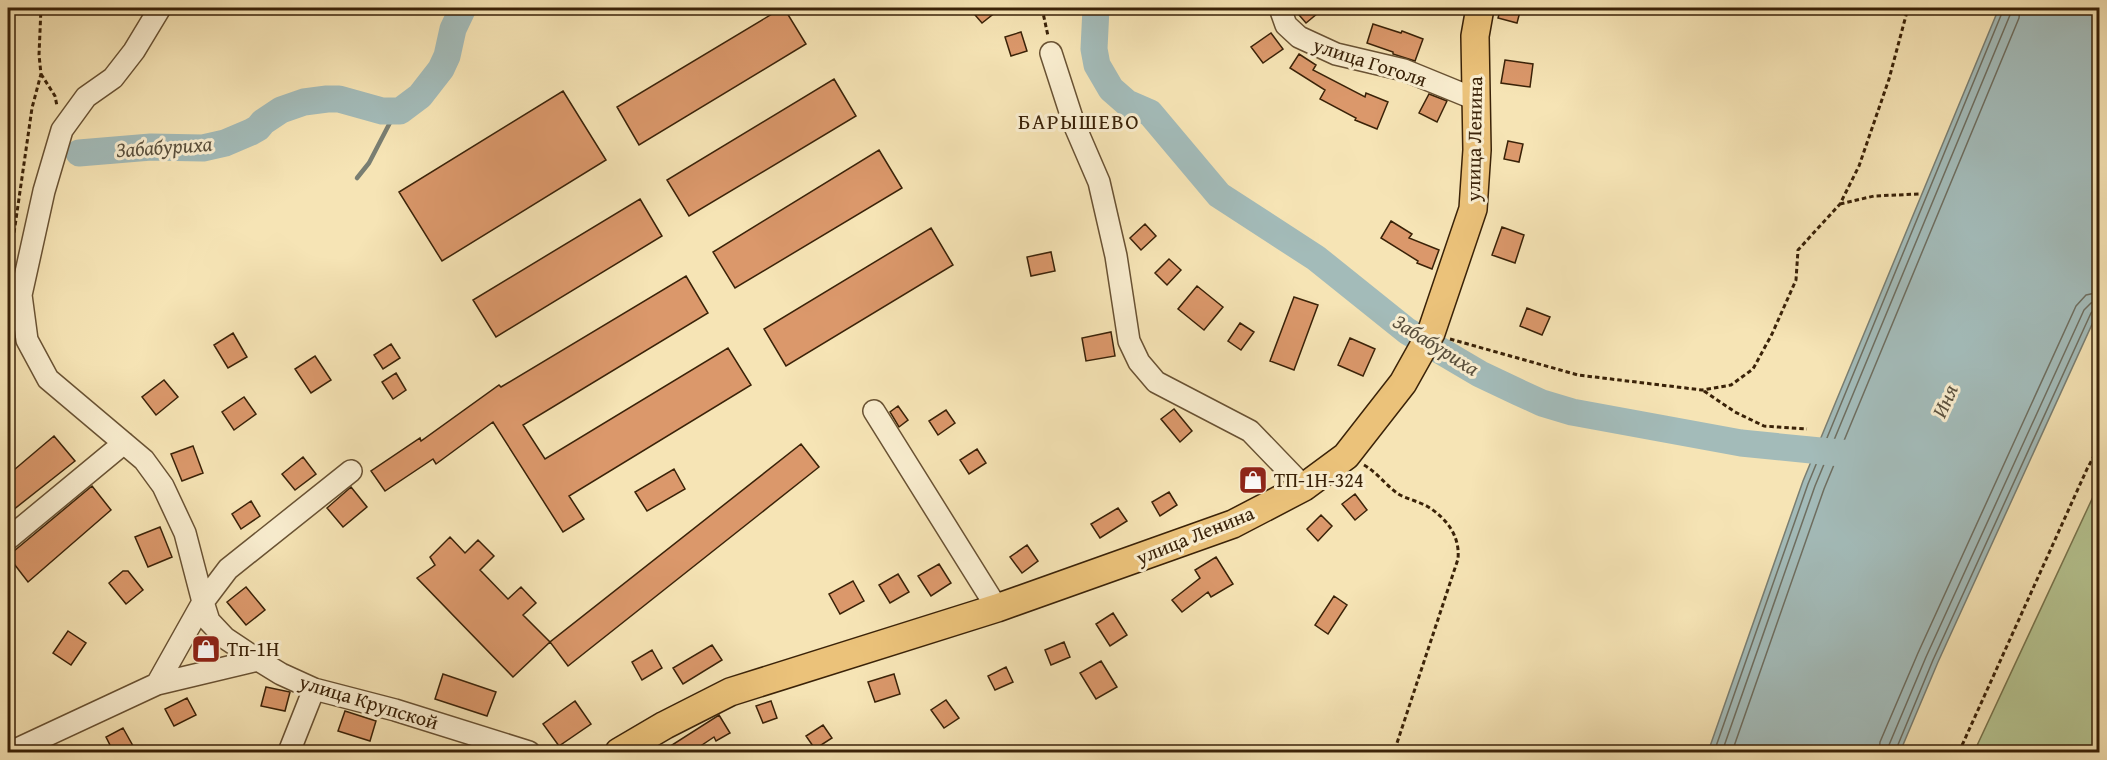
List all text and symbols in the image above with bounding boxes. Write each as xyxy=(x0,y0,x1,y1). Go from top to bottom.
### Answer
street label: улица Гоголя xyxy=(1309,29,1431,94)
street label: улица Ленина xyxy=(1458,76,1489,203)
district label: БАРЫШЕВО xyxy=(1018,105,1140,137)
water label: Забабуриха xyxy=(115,128,214,165)
water label: Забабуриха xyxy=(1387,306,1486,383)
water label: Иня xyxy=(1924,379,1966,423)
shop icon: ТП-1Н-324 xyxy=(1237,464,1269,496)
place label: ТП-1Н-324 xyxy=(1274,465,1364,494)
street label: улица Ленина xyxy=(1130,497,1259,572)
shop icon: Тп-1Н xyxy=(190,633,222,665)
place label: Тп-1Н xyxy=(227,634,279,663)
street label: улица Крупской xyxy=(295,666,443,737)

